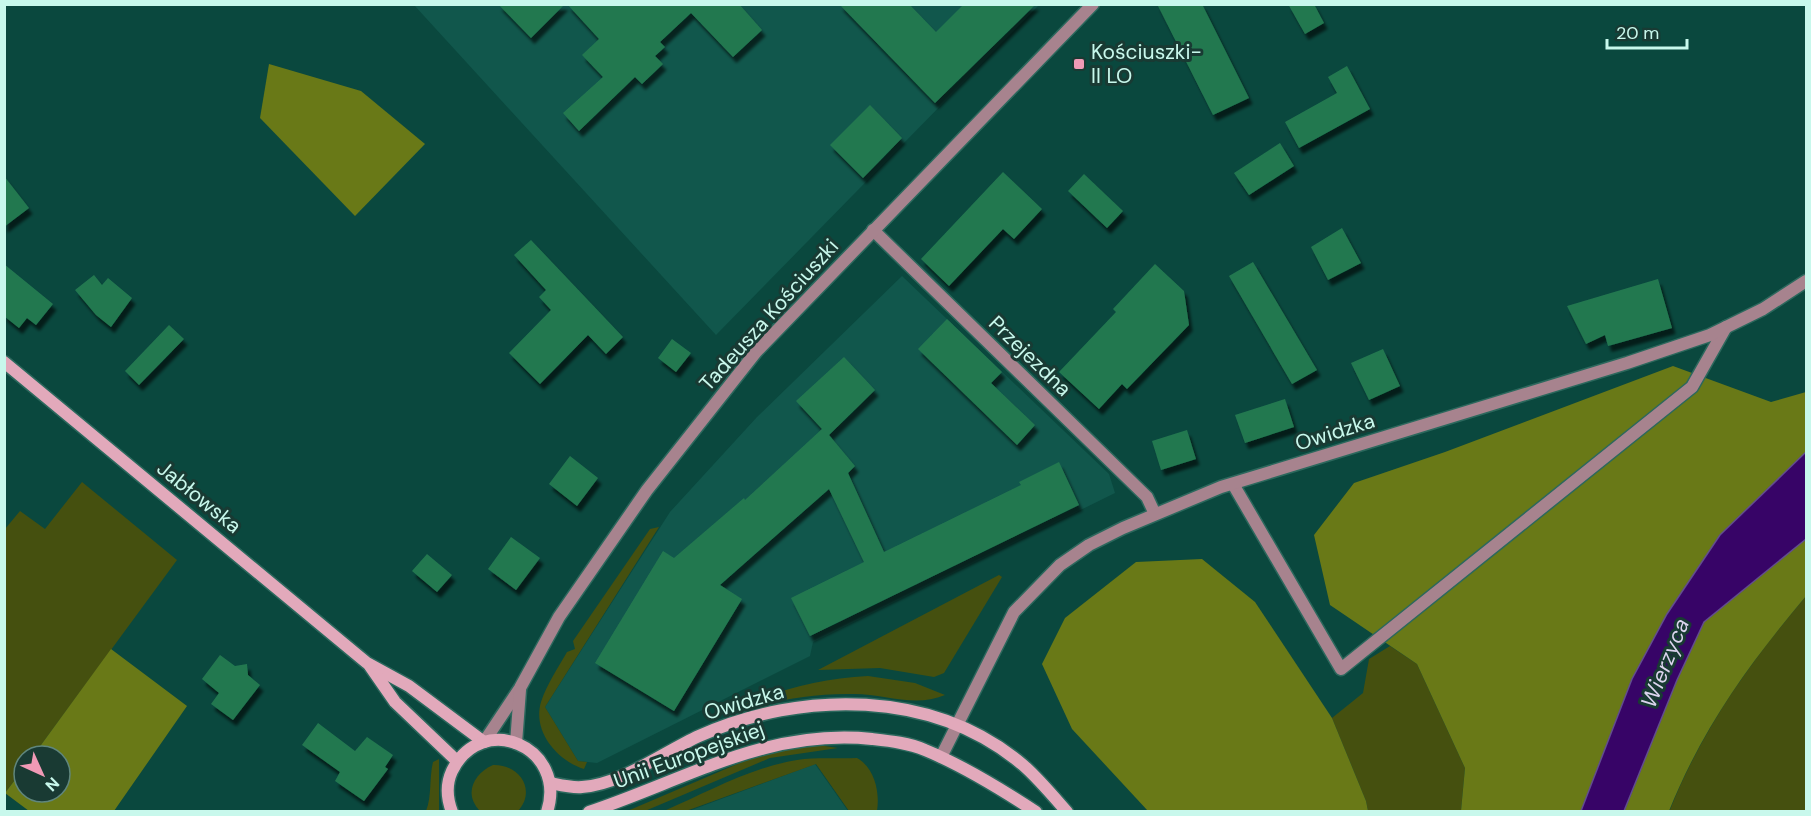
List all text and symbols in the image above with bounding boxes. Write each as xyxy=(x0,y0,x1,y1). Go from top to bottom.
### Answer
scale bar xyxy=(1607,12,1686,50)
text: 20 m xyxy=(1616,21,1659,45)
place label: Kościuszki- II LO xyxy=(1091,38,1202,90)
marker: Kościuszki- II LO xyxy=(1072,57,1086,71)
street label: Tadeusza Kościuszki xyxy=(693,233,845,397)
street label: Przejezdna xyxy=(983,310,1077,402)
street label: Owidzka xyxy=(1292,407,1378,457)
street label: Jabłowska xyxy=(151,454,247,540)
water label: Wierzyca xyxy=(1634,614,1696,712)
street label: Owidzka xyxy=(701,677,787,727)
street label: Unii Europejskiej xyxy=(610,715,768,795)
north arrow xyxy=(12,744,72,804)
text: N xyxy=(41,773,64,796)

